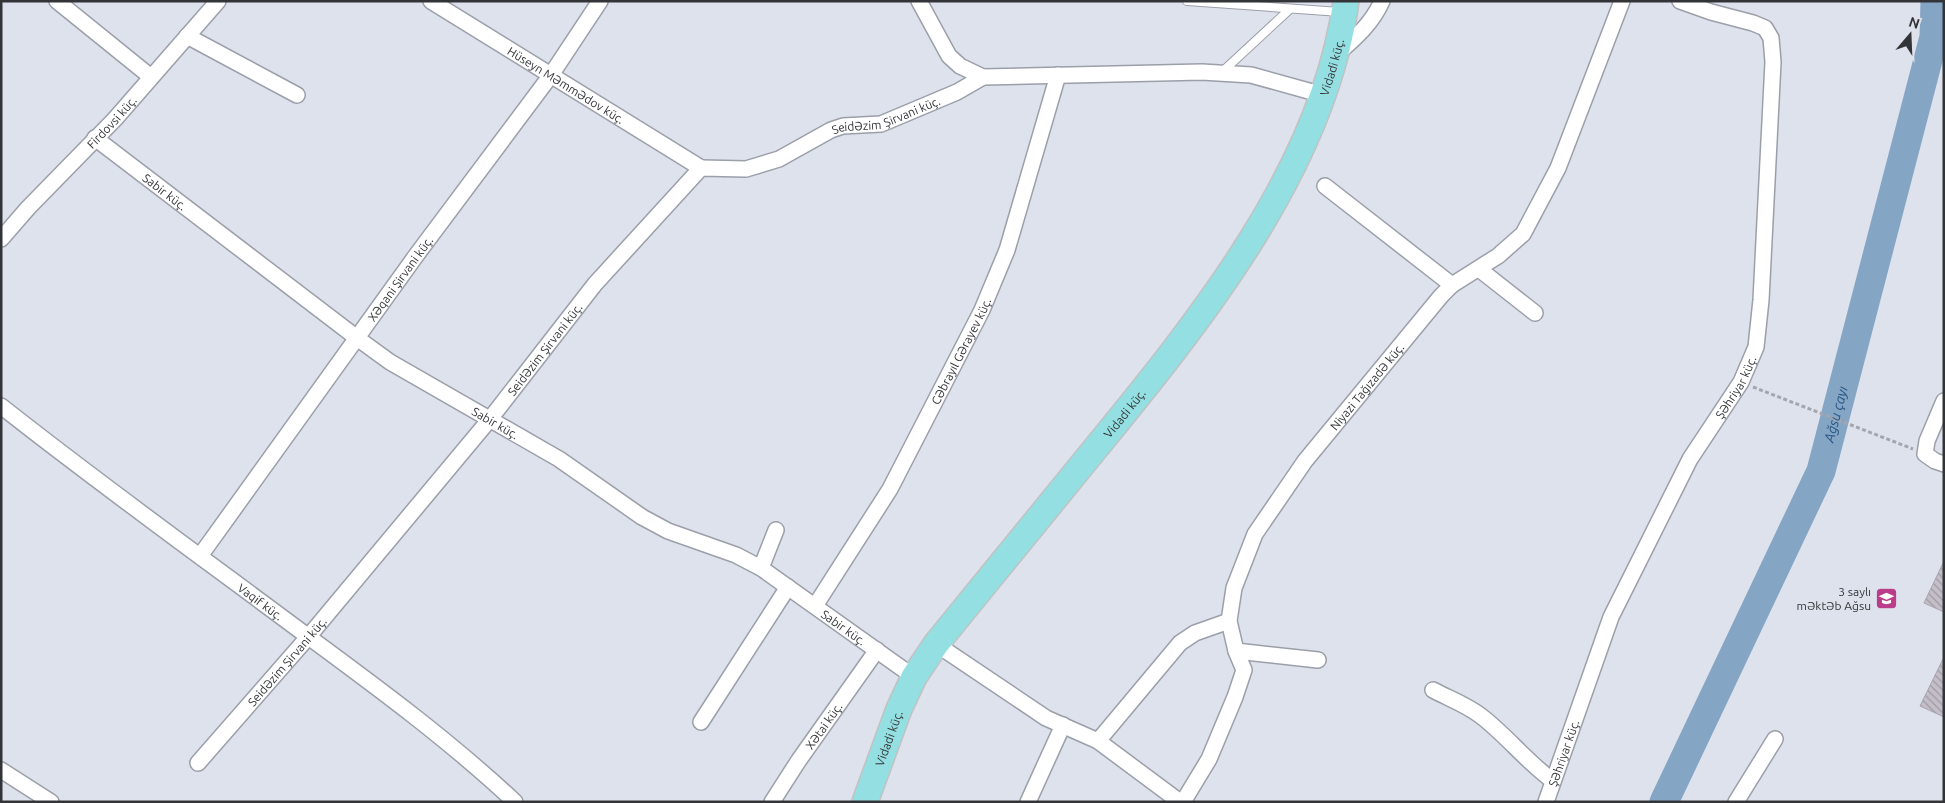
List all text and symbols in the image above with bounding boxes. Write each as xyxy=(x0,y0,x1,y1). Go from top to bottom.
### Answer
north arrow xyxy=(1885,10,1935,60)
text: N xyxy=(1907,13,1922,32)
street label: Vidadi küç. xyxy=(1317,37,1346,97)
street label: Hüseyn Məmmədov küç. xyxy=(506,44,627,126)
street label: Firdovsi küç. xyxy=(84,93,139,150)
street label: Seidəzim Şirvani küç. xyxy=(830,93,942,136)
street label: Sabir küç. xyxy=(141,171,189,212)
street label: Xəqani Şirvani küç. xyxy=(365,233,435,323)
street label: Cəbrayıl Gərayev küç. xyxy=(928,296,993,406)
street label: Seidəzim Şirvani küç. xyxy=(505,300,584,398)
street label: Niyazi Tağızadə küç. xyxy=(1327,340,1406,432)
street label: Şəhriyar küç. xyxy=(1712,354,1758,421)
water label: Ağsu çayı xyxy=(1821,384,1851,445)
street label: Vidadi küç. xyxy=(1101,386,1148,440)
street label: Sabir küç. xyxy=(470,404,521,441)
street label: Vaqif küç. xyxy=(236,581,286,622)
place label: 3 saylı məktəb Ağsu xyxy=(1797,585,1871,612)
school or university icon: 3 saylı məktəb Ağsu xyxy=(1875,586,1899,610)
street label: Sabir küç. xyxy=(819,607,869,647)
street label: Seidəzim Şirvani küç. xyxy=(245,614,329,708)
street label: Xətai küç. xyxy=(802,700,844,751)
street label: Vidadi küç. xyxy=(872,708,905,768)
street label: Şəhriyar küç. xyxy=(1546,718,1581,788)

